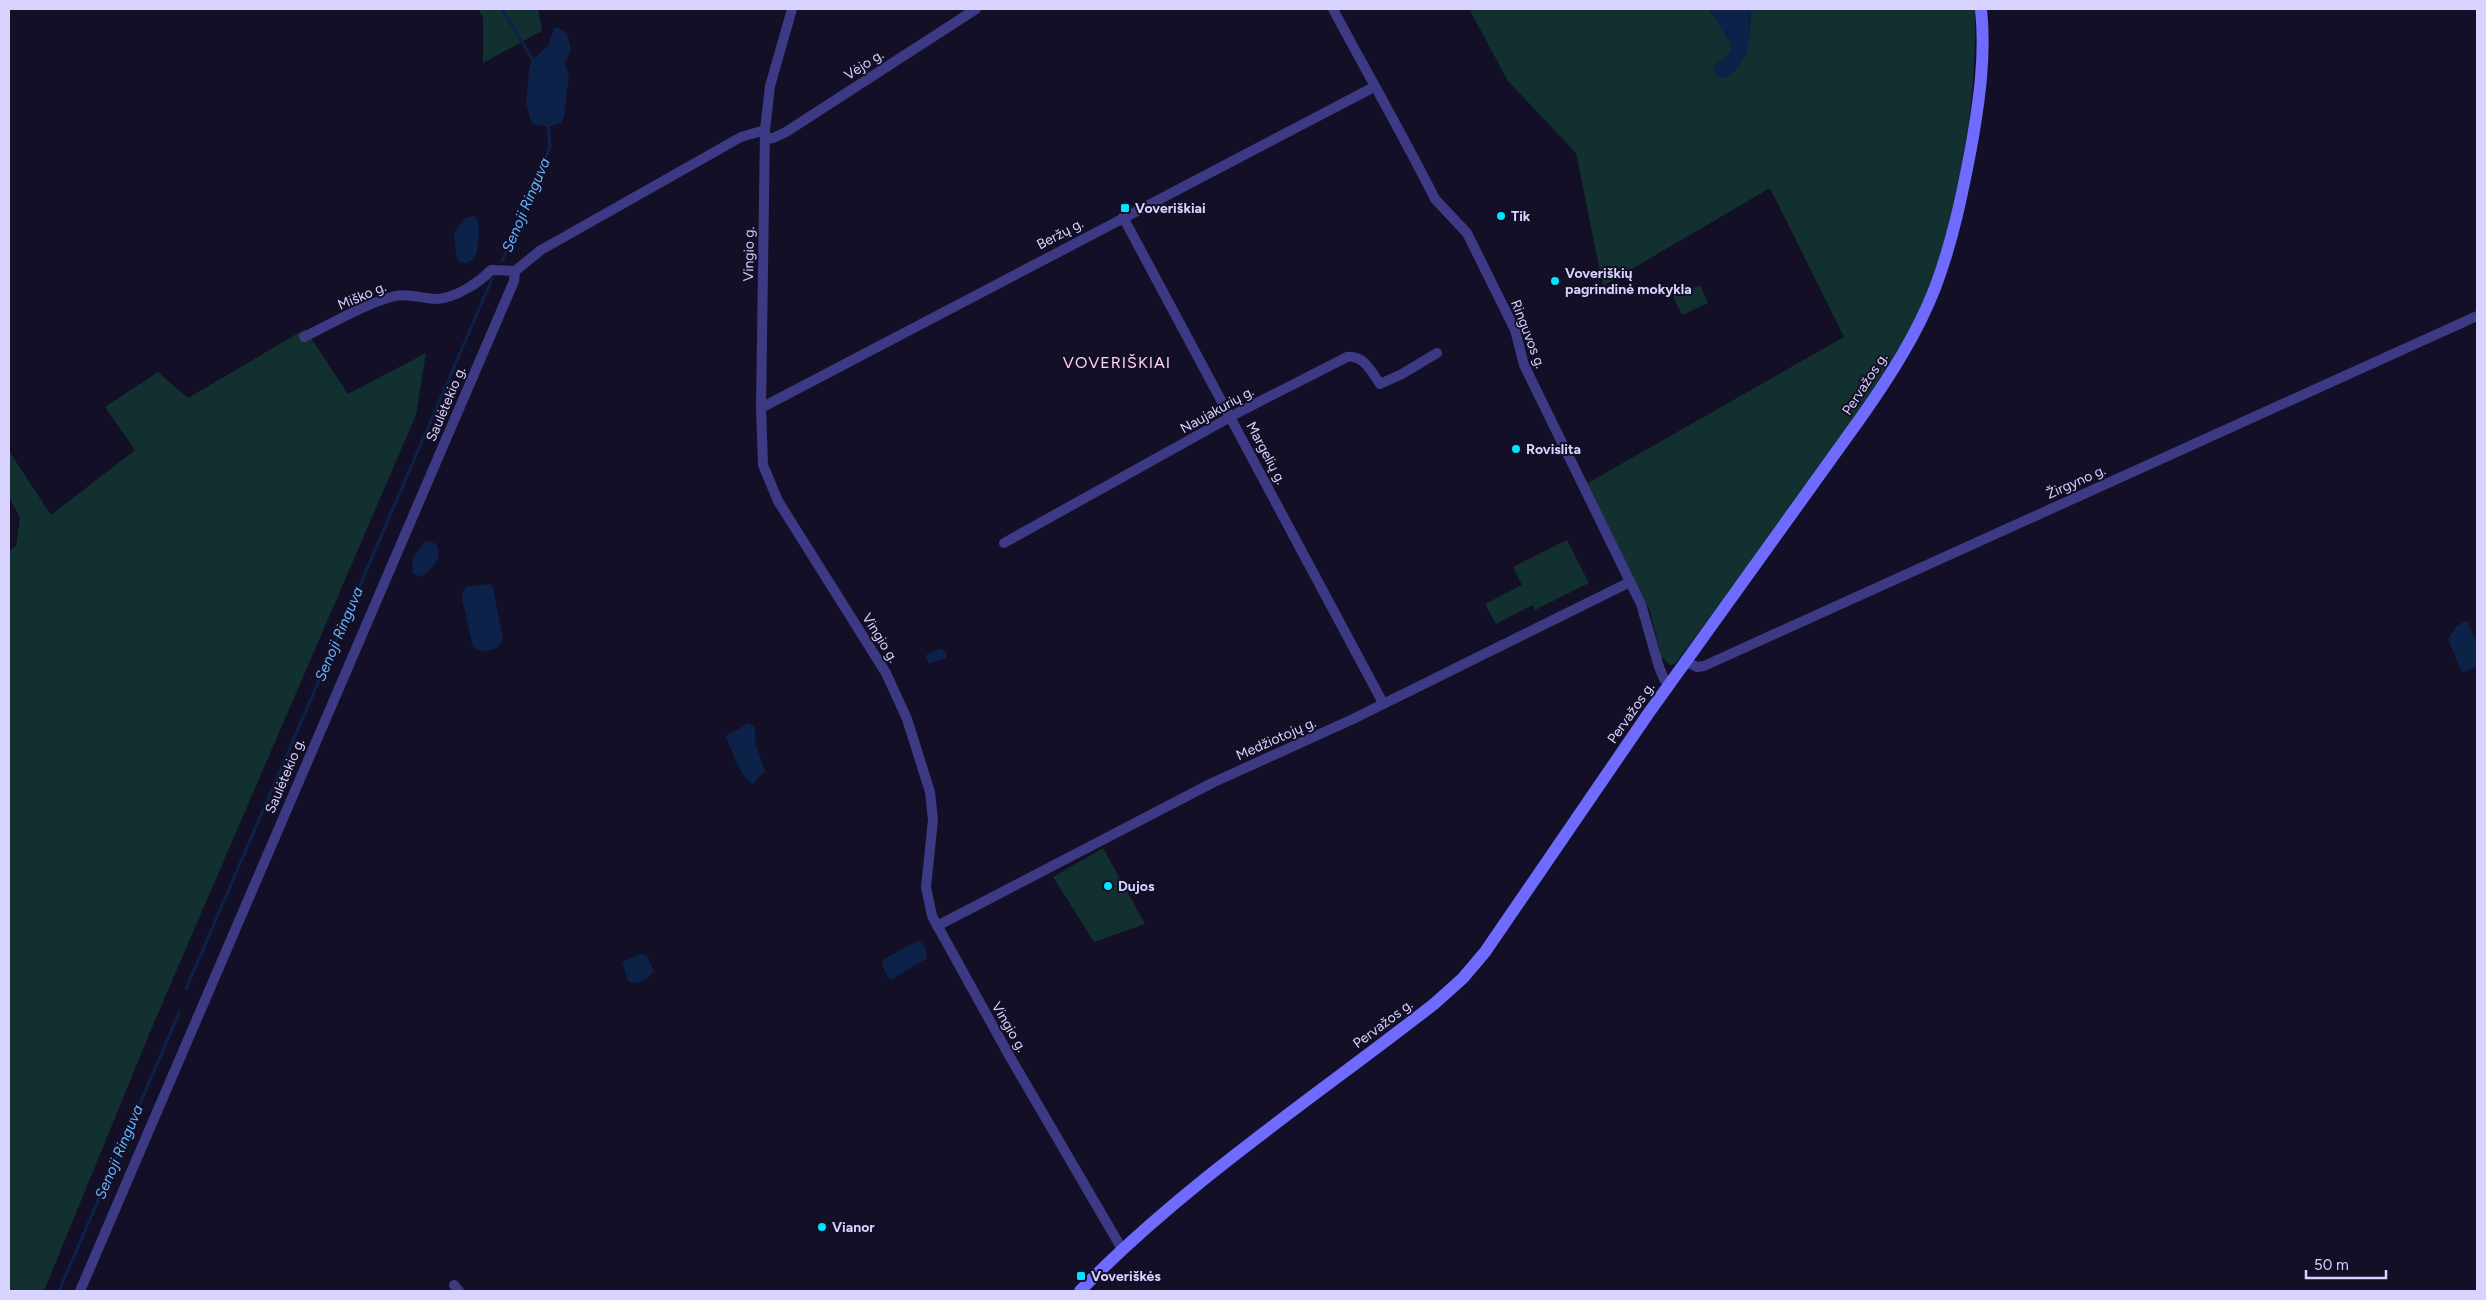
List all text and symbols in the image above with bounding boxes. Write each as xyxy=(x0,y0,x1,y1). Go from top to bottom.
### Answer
street label: Vėjo g. xyxy=(841,46,887,84)
water label: Senoji Ringuva xyxy=(498,155,554,255)
place label: Voveriškiai xyxy=(1135,200,1206,217)
marker: Voveriškiai xyxy=(1119,202,1131,214)
place label: Tik xyxy=(1511,208,1531,225)
marker: Tik xyxy=(1495,210,1507,222)
street label: Beržų g. xyxy=(1034,215,1086,253)
street label: Vingio g. xyxy=(740,226,758,282)
place label: Voveriškių pagrindinė mokykla xyxy=(1565,265,1692,298)
marker: Voveriškių pagrindinė mokykla xyxy=(1549,275,1561,287)
street label: Miško g. xyxy=(335,278,389,314)
street label: Ringuvos g. xyxy=(1507,297,1549,371)
street label: Pervažos g. xyxy=(1839,350,1891,418)
district label: VOVERIŠKIAI xyxy=(1063,353,1171,372)
street label: Saulėtekio g. xyxy=(423,364,469,444)
street label: Naujakurių g. xyxy=(1177,383,1257,437)
street label: Margelių g. xyxy=(1242,419,1290,487)
place label: Rovislita xyxy=(1526,441,1581,458)
marker: Rovislita xyxy=(1510,443,1522,455)
street label: Žirgyno g. xyxy=(2044,461,2108,503)
water label: Senoji Ringuva xyxy=(311,584,367,684)
street label: Vingio g. xyxy=(858,610,902,666)
street label: Pervažos g. xyxy=(1604,679,1658,747)
street label: Medžiotojų g. xyxy=(1233,714,1319,764)
street label: Saulėtekio g. xyxy=(262,736,308,816)
place label: Dujos xyxy=(1118,878,1155,895)
marker: Dujos xyxy=(1102,880,1114,892)
street label: Pervažos g. xyxy=(1350,996,1416,1052)
street label: Vingio g. xyxy=(988,999,1030,1055)
water label: Senoji Ringuva xyxy=(91,1102,147,1202)
place label: Vianor xyxy=(832,1219,875,1236)
marker: Vianor xyxy=(816,1221,828,1233)
scale bar xyxy=(2306,1248,2386,1280)
text: 50 m xyxy=(2314,1256,2349,1274)
place label: Voveriškės xyxy=(1091,1268,1161,1285)
marker: Voveriškės xyxy=(1075,1270,1087,1282)

